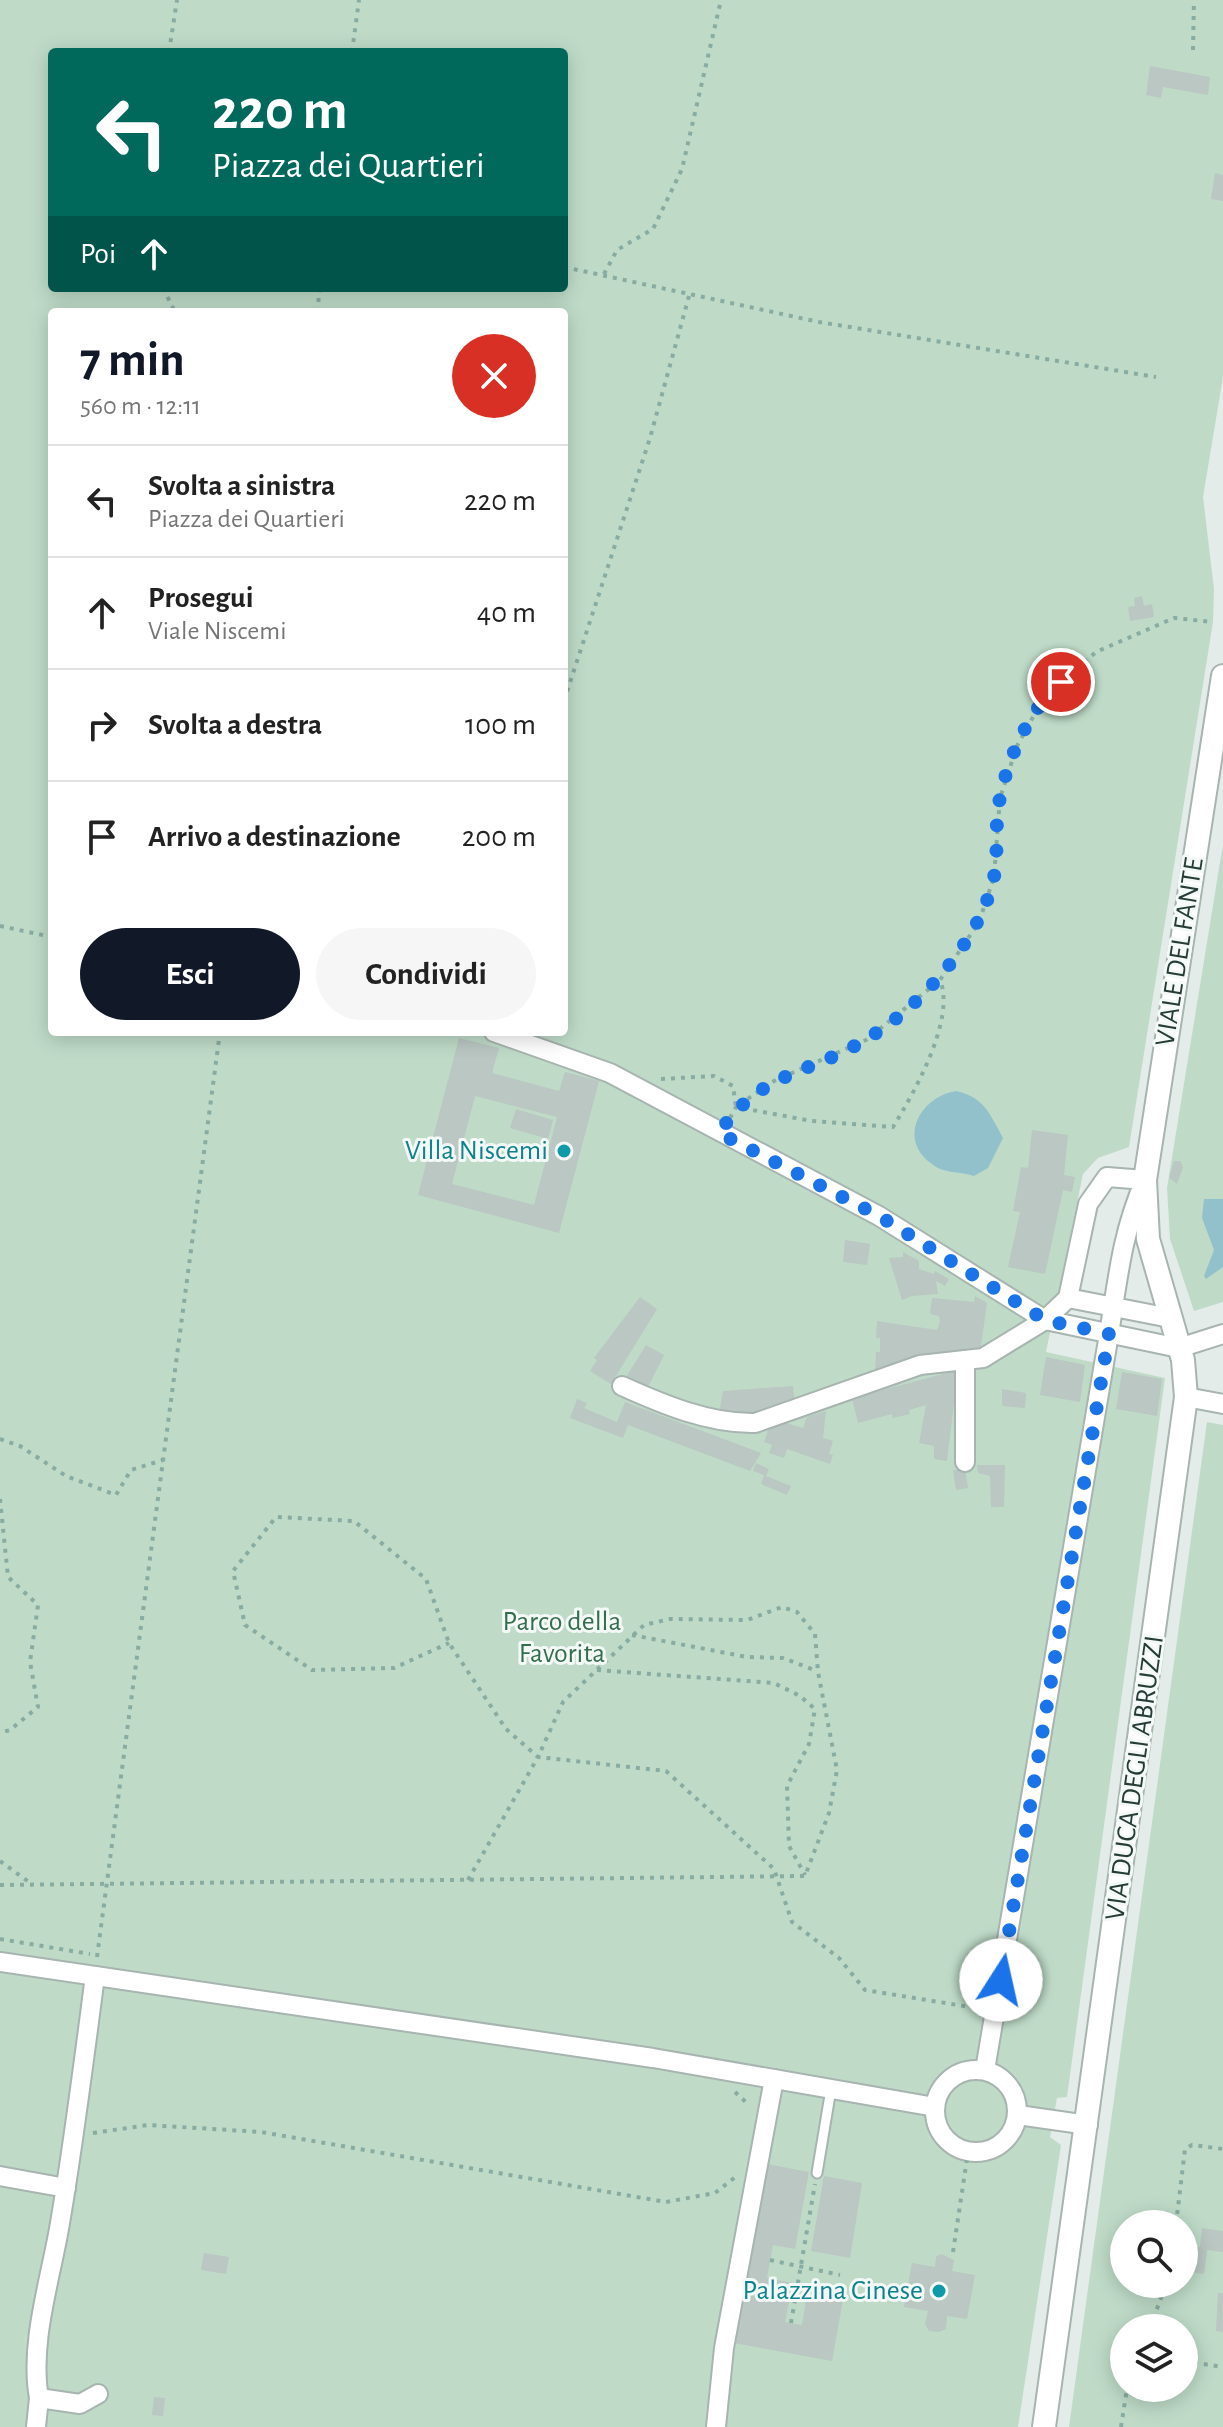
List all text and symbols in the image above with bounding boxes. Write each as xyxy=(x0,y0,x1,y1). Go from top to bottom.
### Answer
icon: left xyxy=(80,80,184,184)
text: 220 m xyxy=(212,83,348,139)
text: Piazza dei Quartieri xyxy=(212,148,485,184)
icon: ahead xyxy=(132,232,176,276)
text: Poi xyxy=(80,239,116,269)
button: close xyxy=(452,334,536,418)
text: 7 min xyxy=(80,337,185,385)
text: 560 m · 12:11 xyxy=(80,393,201,419)
text: Svolta a sinistra xyxy=(148,471,335,501)
icon: left xyxy=(80,479,124,523)
text: 220 m xyxy=(464,486,536,516)
text: Piazza dei Quartieri xyxy=(148,506,345,532)
text: Prosegui xyxy=(148,583,254,613)
icon: ahead xyxy=(80,591,124,635)
text: 40 m xyxy=(477,598,536,628)
text: Viale Niscemi xyxy=(148,618,286,644)
pin xyxy=(1027,648,1095,716)
icon: arrive xyxy=(1039,660,1083,704)
icon: right xyxy=(80,703,124,747)
text: Svolta a destra xyxy=(148,710,322,740)
text: 100 m xyxy=(465,710,536,740)
icon: arrive xyxy=(80,815,124,859)
text: Arrivo a destinazione xyxy=(148,822,401,852)
text: 200 m xyxy=(462,822,536,852)
street label: VIALE DEL FANTE xyxy=(1151,856,1209,1048)
button: Esci xyxy=(80,928,300,1020)
button: Condividi xyxy=(316,928,536,1020)
place label: Villa Niscemi xyxy=(405,1137,548,1165)
marker: Villa Niscemi xyxy=(555,1142,573,1160)
park label: Parco della Favorita xyxy=(503,1608,621,1668)
street label: VIA DUCA DEGLI ABRUZZI xyxy=(1101,1634,1169,1922)
position arrow xyxy=(959,1938,1043,2022)
map controls xyxy=(1110,2210,1198,2402)
button: search xyxy=(1110,2210,1198,2298)
place label: Palazzina Cinese xyxy=(743,2277,923,2305)
marker: Palazzina Cinese xyxy=(930,2282,948,2300)
button: layers xyxy=(1110,2314,1198,2402)

